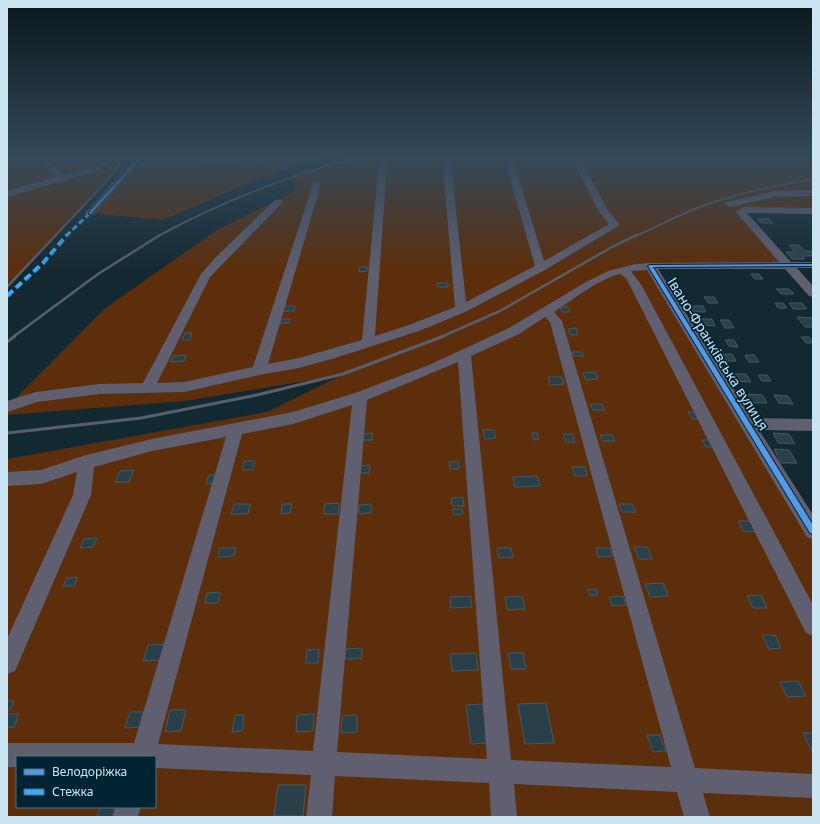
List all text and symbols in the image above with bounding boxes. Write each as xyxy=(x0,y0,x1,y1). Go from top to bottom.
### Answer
street label: Івано-Франківська вулиця xyxy=(663,274,773,434)
legend xyxy=(16,756,156,808)
text: Велодоріжка xyxy=(52,763,127,780)
text: Стежка xyxy=(52,783,93,800)

